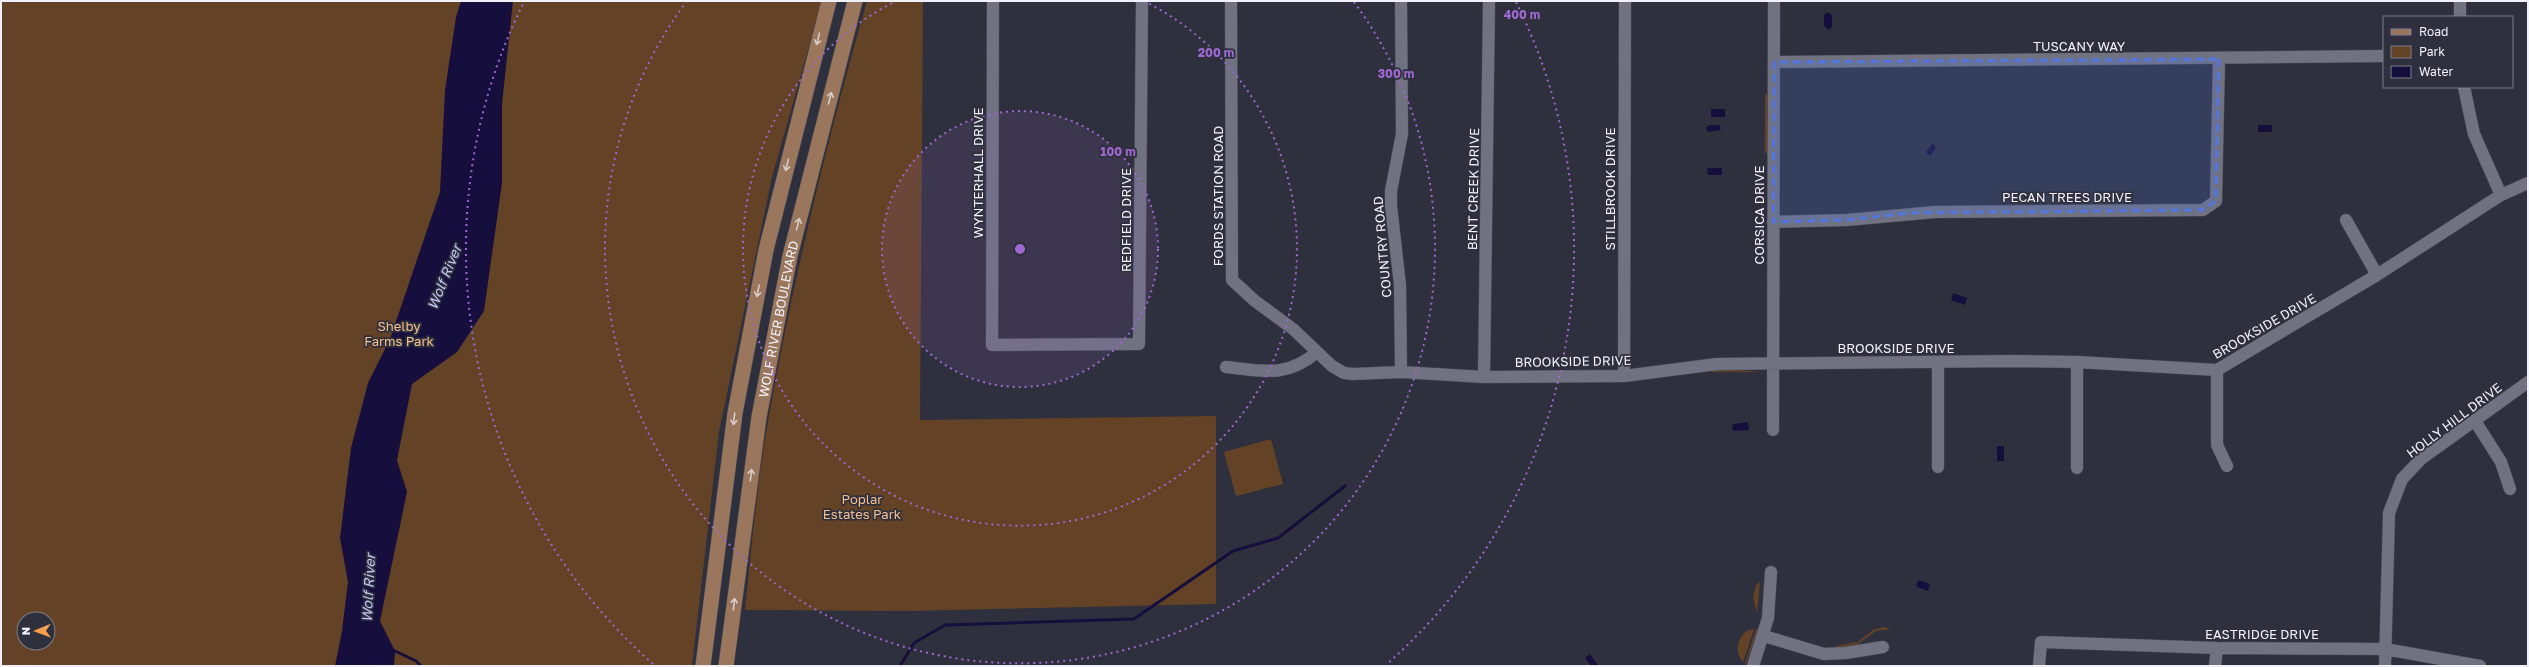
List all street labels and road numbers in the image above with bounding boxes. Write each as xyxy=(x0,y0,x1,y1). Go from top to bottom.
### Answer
street label: TUSCANY WAY xyxy=(2033,38,2126,54)
street label: WYNTERHALL DRIVE xyxy=(970,107,986,239)
street label: FORDS STATION ROAD xyxy=(1210,126,1226,266)
street label: BENT CREEK DRIVE xyxy=(1464,128,1482,250)
street label: STILLBROOK DRIVE xyxy=(1602,128,1618,250)
street label: CORSICA DRIVE xyxy=(1751,165,1767,264)
street label: REDFIELD DRIVE xyxy=(1118,168,1134,272)
street label: PECAN TREES DRIVE xyxy=(2002,189,2132,205)
street label: COUNTRY ROAD xyxy=(1370,196,1394,298)
street label: WOLF RIVER BOULEVARD xyxy=(755,239,802,399)
street label: BROOKSIDE DRIVE xyxy=(2209,290,2319,362)
street label: BROOKSIDE DRIVE xyxy=(1838,340,1954,356)
street label: BROOKSIDE DRIVE xyxy=(1514,352,1632,370)
street label: HOLLY HILL DRIVE xyxy=(2403,379,2505,461)
street label: EASTRIDGE DRIVE xyxy=(2205,626,2319,642)

